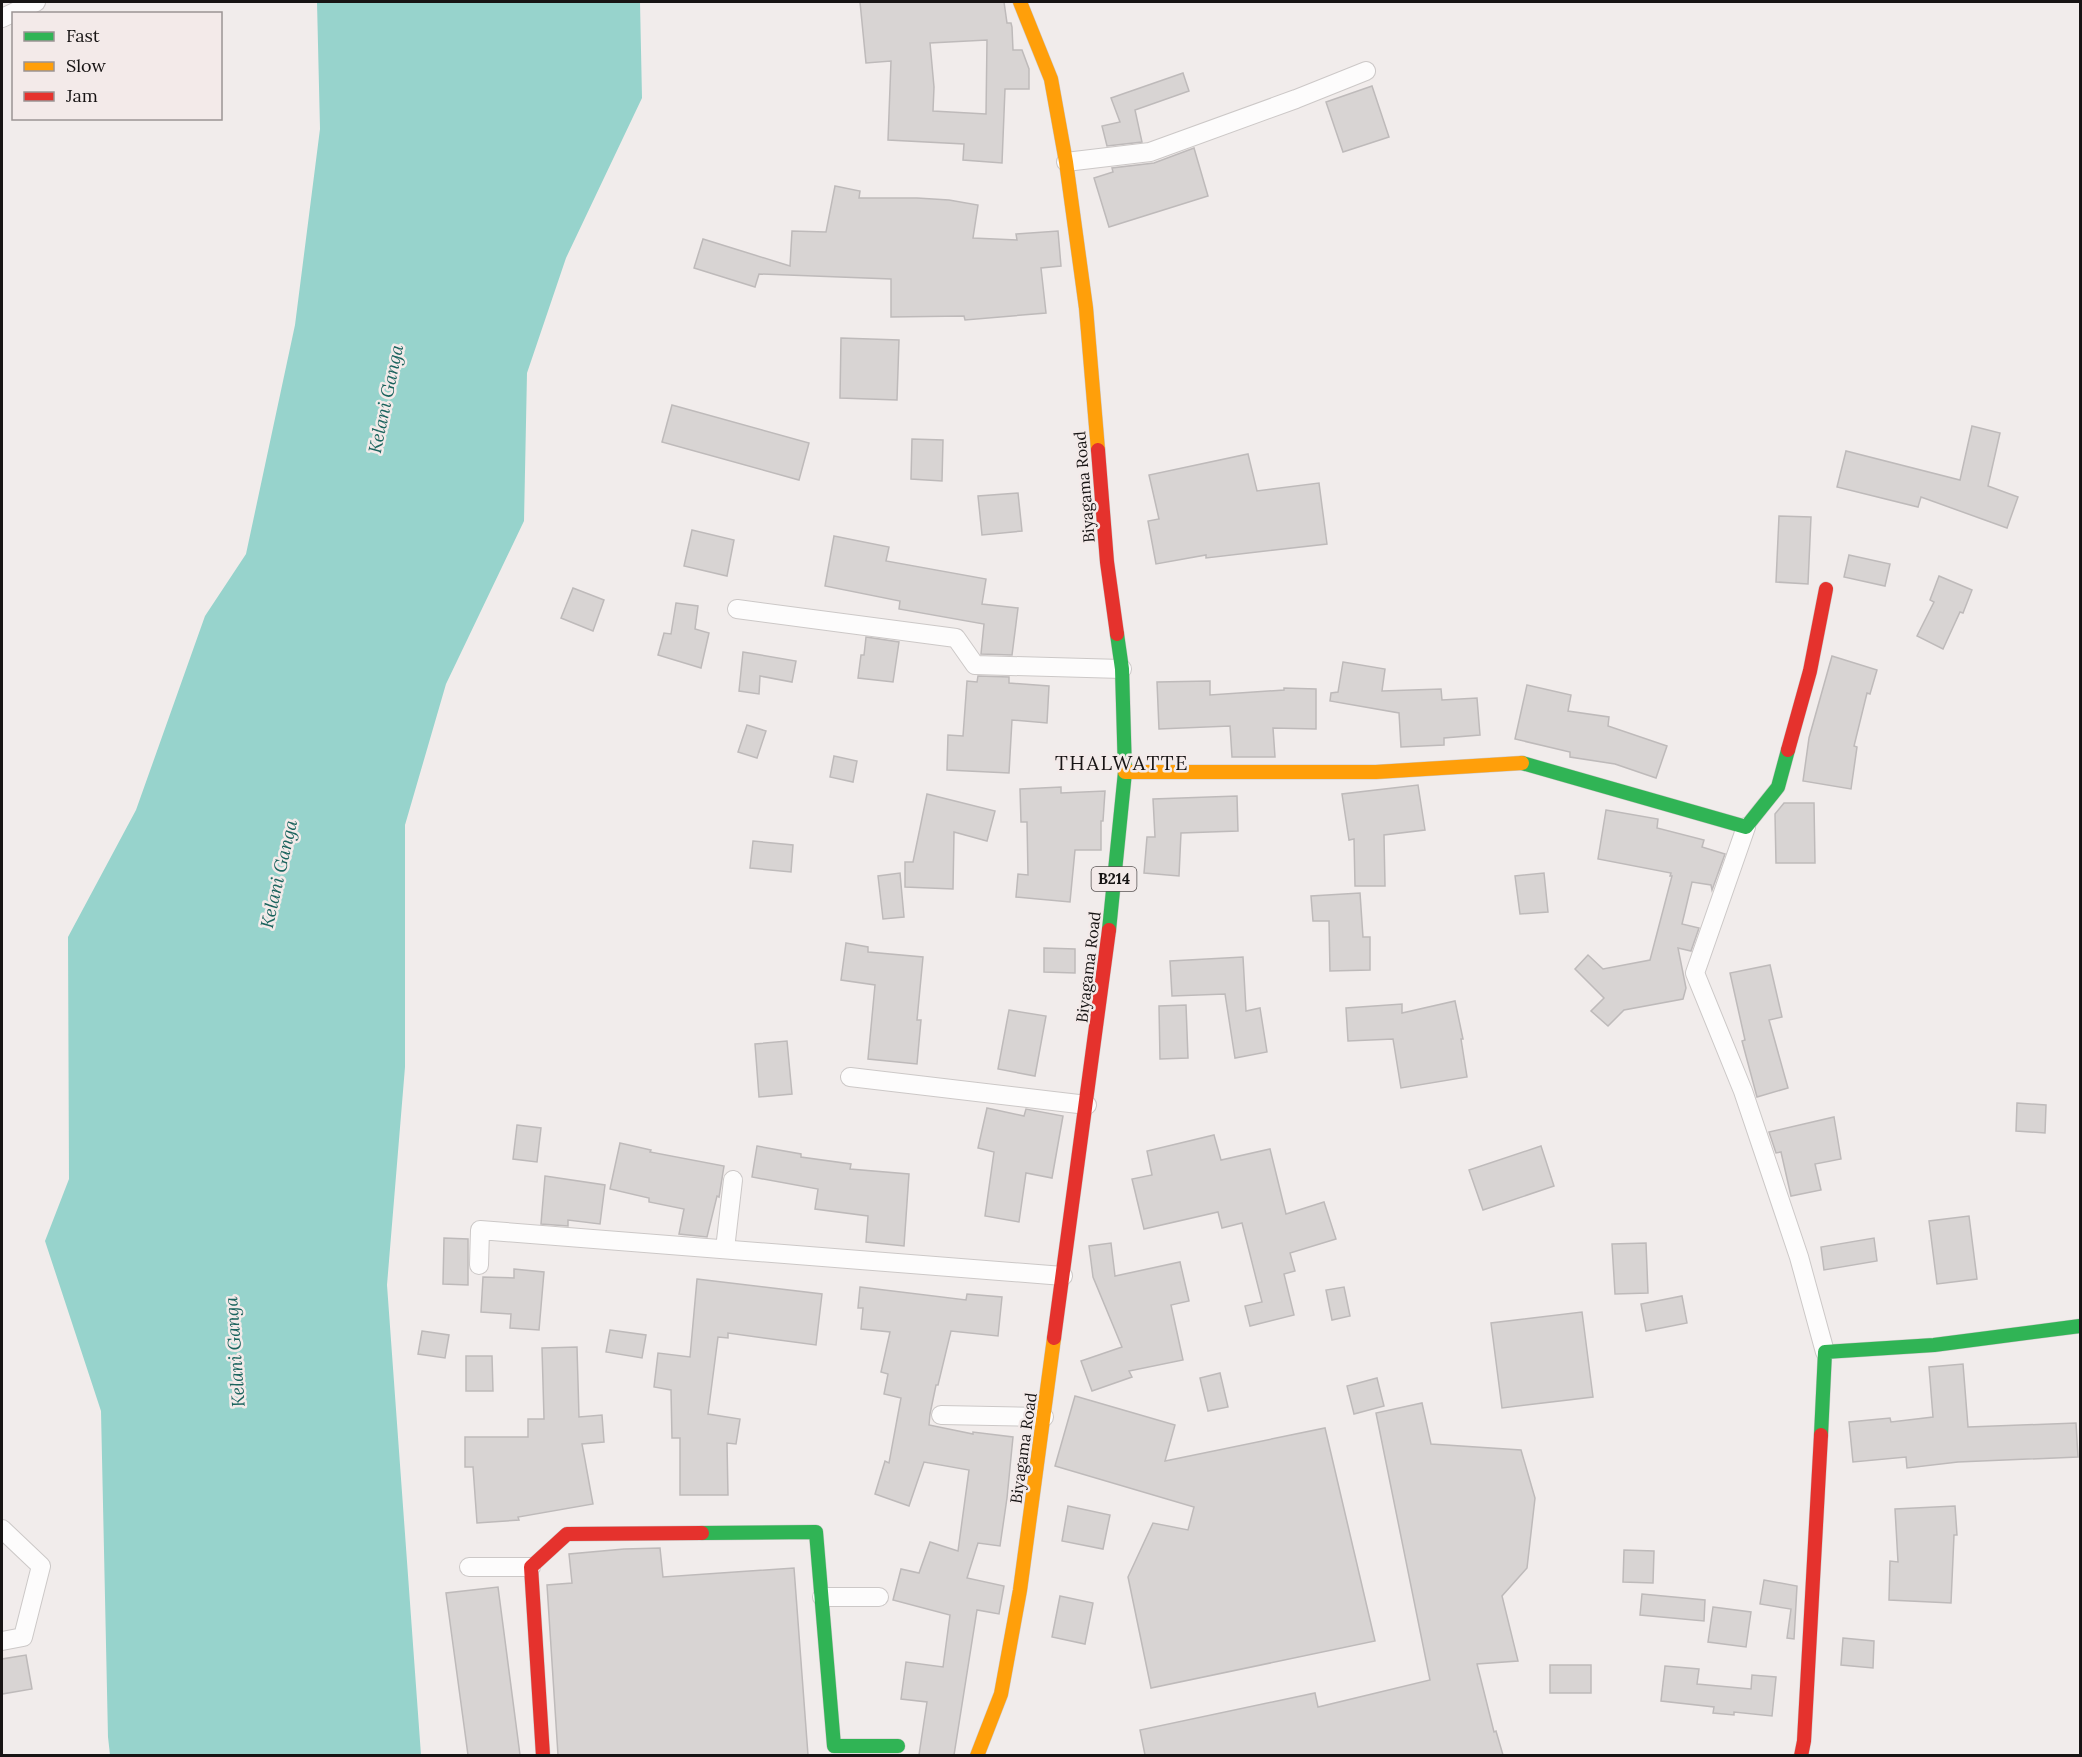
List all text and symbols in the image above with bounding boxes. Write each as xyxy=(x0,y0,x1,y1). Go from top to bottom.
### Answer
legend xyxy=(12,12,222,120)
text: Fast xyxy=(66,24,100,47)
text: Slow xyxy=(66,54,106,77)
text: Jam xyxy=(65,84,98,107)
water label: Kelani Ganga xyxy=(363,342,408,455)
street label: Biyagama Road xyxy=(1069,430,1099,544)
district label: THALWATTE xyxy=(1055,750,1189,775)
water label: Kelani Ganga xyxy=(255,817,302,930)
road number: B214 xyxy=(1092,867,1136,891)
street label: Biyagama Road xyxy=(1071,910,1105,1024)
water label: Kelani Ganga xyxy=(219,1296,250,1408)
street label: Biyagama Road xyxy=(1005,1391,1041,1505)

